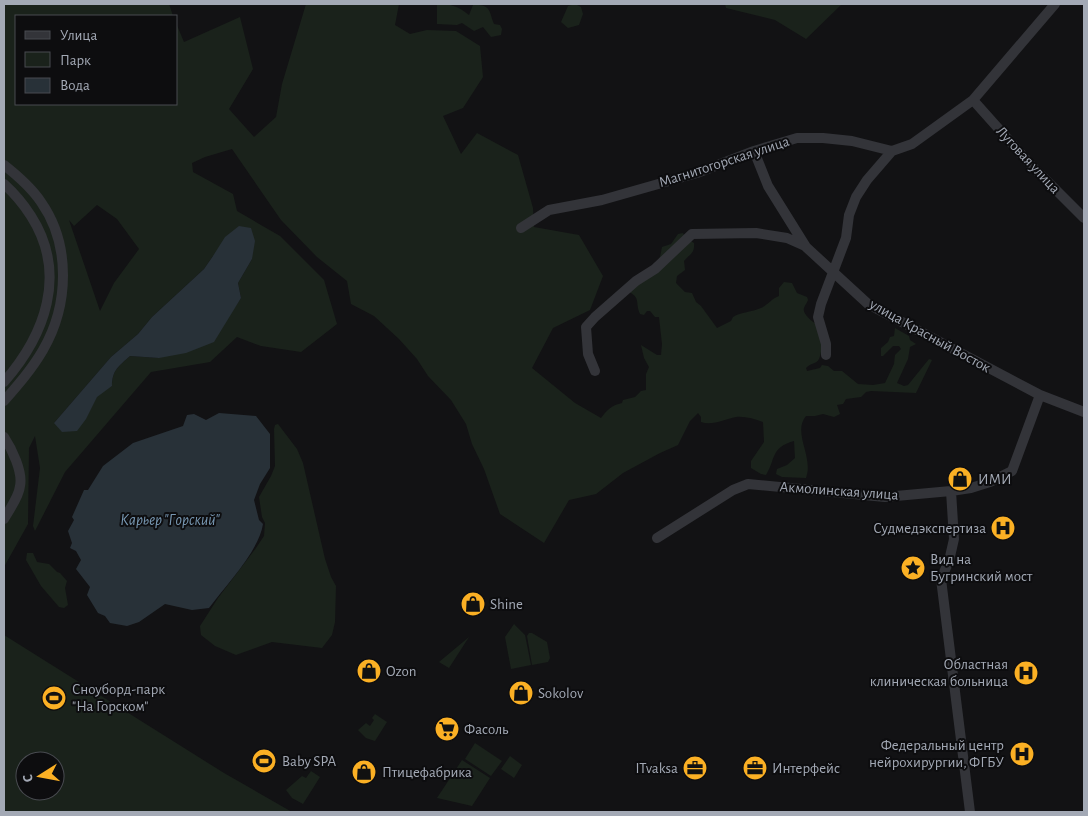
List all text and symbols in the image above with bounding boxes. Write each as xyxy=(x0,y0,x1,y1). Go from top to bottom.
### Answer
legend xyxy=(15,15,178,105)
text: Улица xyxy=(60,28,97,43)
text: Парк xyxy=(60,53,91,68)
text: Вода xyxy=(60,78,90,93)
street label: Луговая улица xyxy=(993,124,1063,197)
street label: Магнитогорская улица xyxy=(657,134,791,190)
street label: улица Красный Восток xyxy=(866,296,993,375)
shop icon: ИМИ xyxy=(947,466,973,492)
place label: ИМИ xyxy=(978,472,1012,487)
street label: Акмолинская улица xyxy=(779,479,899,503)
water label: Карьер "Горский" xyxy=(120,512,220,529)
hospital icon: Судмедэкспертиза xyxy=(990,515,1016,541)
place label: Судмедэкспертиза xyxy=(873,521,986,536)
place label: Вид на Бугринский мост xyxy=(930,552,1033,584)
place icon: Вид на Бугринский мост xyxy=(900,555,926,581)
shop icon: Shine xyxy=(460,591,486,617)
place label: Shine xyxy=(490,597,523,612)
place label: Областная клиническая больница xyxy=(870,657,1008,689)
shop icon: Ozon xyxy=(356,658,382,684)
hospital icon: Областная клиническая больница xyxy=(1013,660,1039,686)
place label: Ozon xyxy=(386,664,416,679)
shop icon: Sokolov xyxy=(508,680,534,706)
place label: Сноуборд-парк "На Горском" xyxy=(72,682,165,714)
sports icon: Сноуборд-парк "На Горском" xyxy=(41,685,67,711)
place label: Sokolov xyxy=(538,686,584,701)
supermarket icon: Фасоль xyxy=(434,716,460,742)
place label: Фасоль xyxy=(464,722,509,737)
place label: Федеральный центр нейрохирургии, ФГБУ xyxy=(869,738,1005,770)
hospital icon: Федеральный центр нейрохирургии, ФГБУ xyxy=(1009,741,1035,767)
sports icon: Baby SPA xyxy=(251,748,277,774)
north arrow xyxy=(15,751,65,801)
place label: Baby SPA xyxy=(282,754,336,769)
office icon: ITvaksa xyxy=(682,755,708,781)
office icon: Интерфейс xyxy=(742,755,768,781)
shop icon: Птицефабрика xyxy=(351,759,377,785)
place label: ITvaksa xyxy=(635,761,678,776)
place label: Интерфейс xyxy=(772,761,840,776)
place label: Птицефабрика xyxy=(382,765,472,780)
text: С xyxy=(21,773,36,783)

